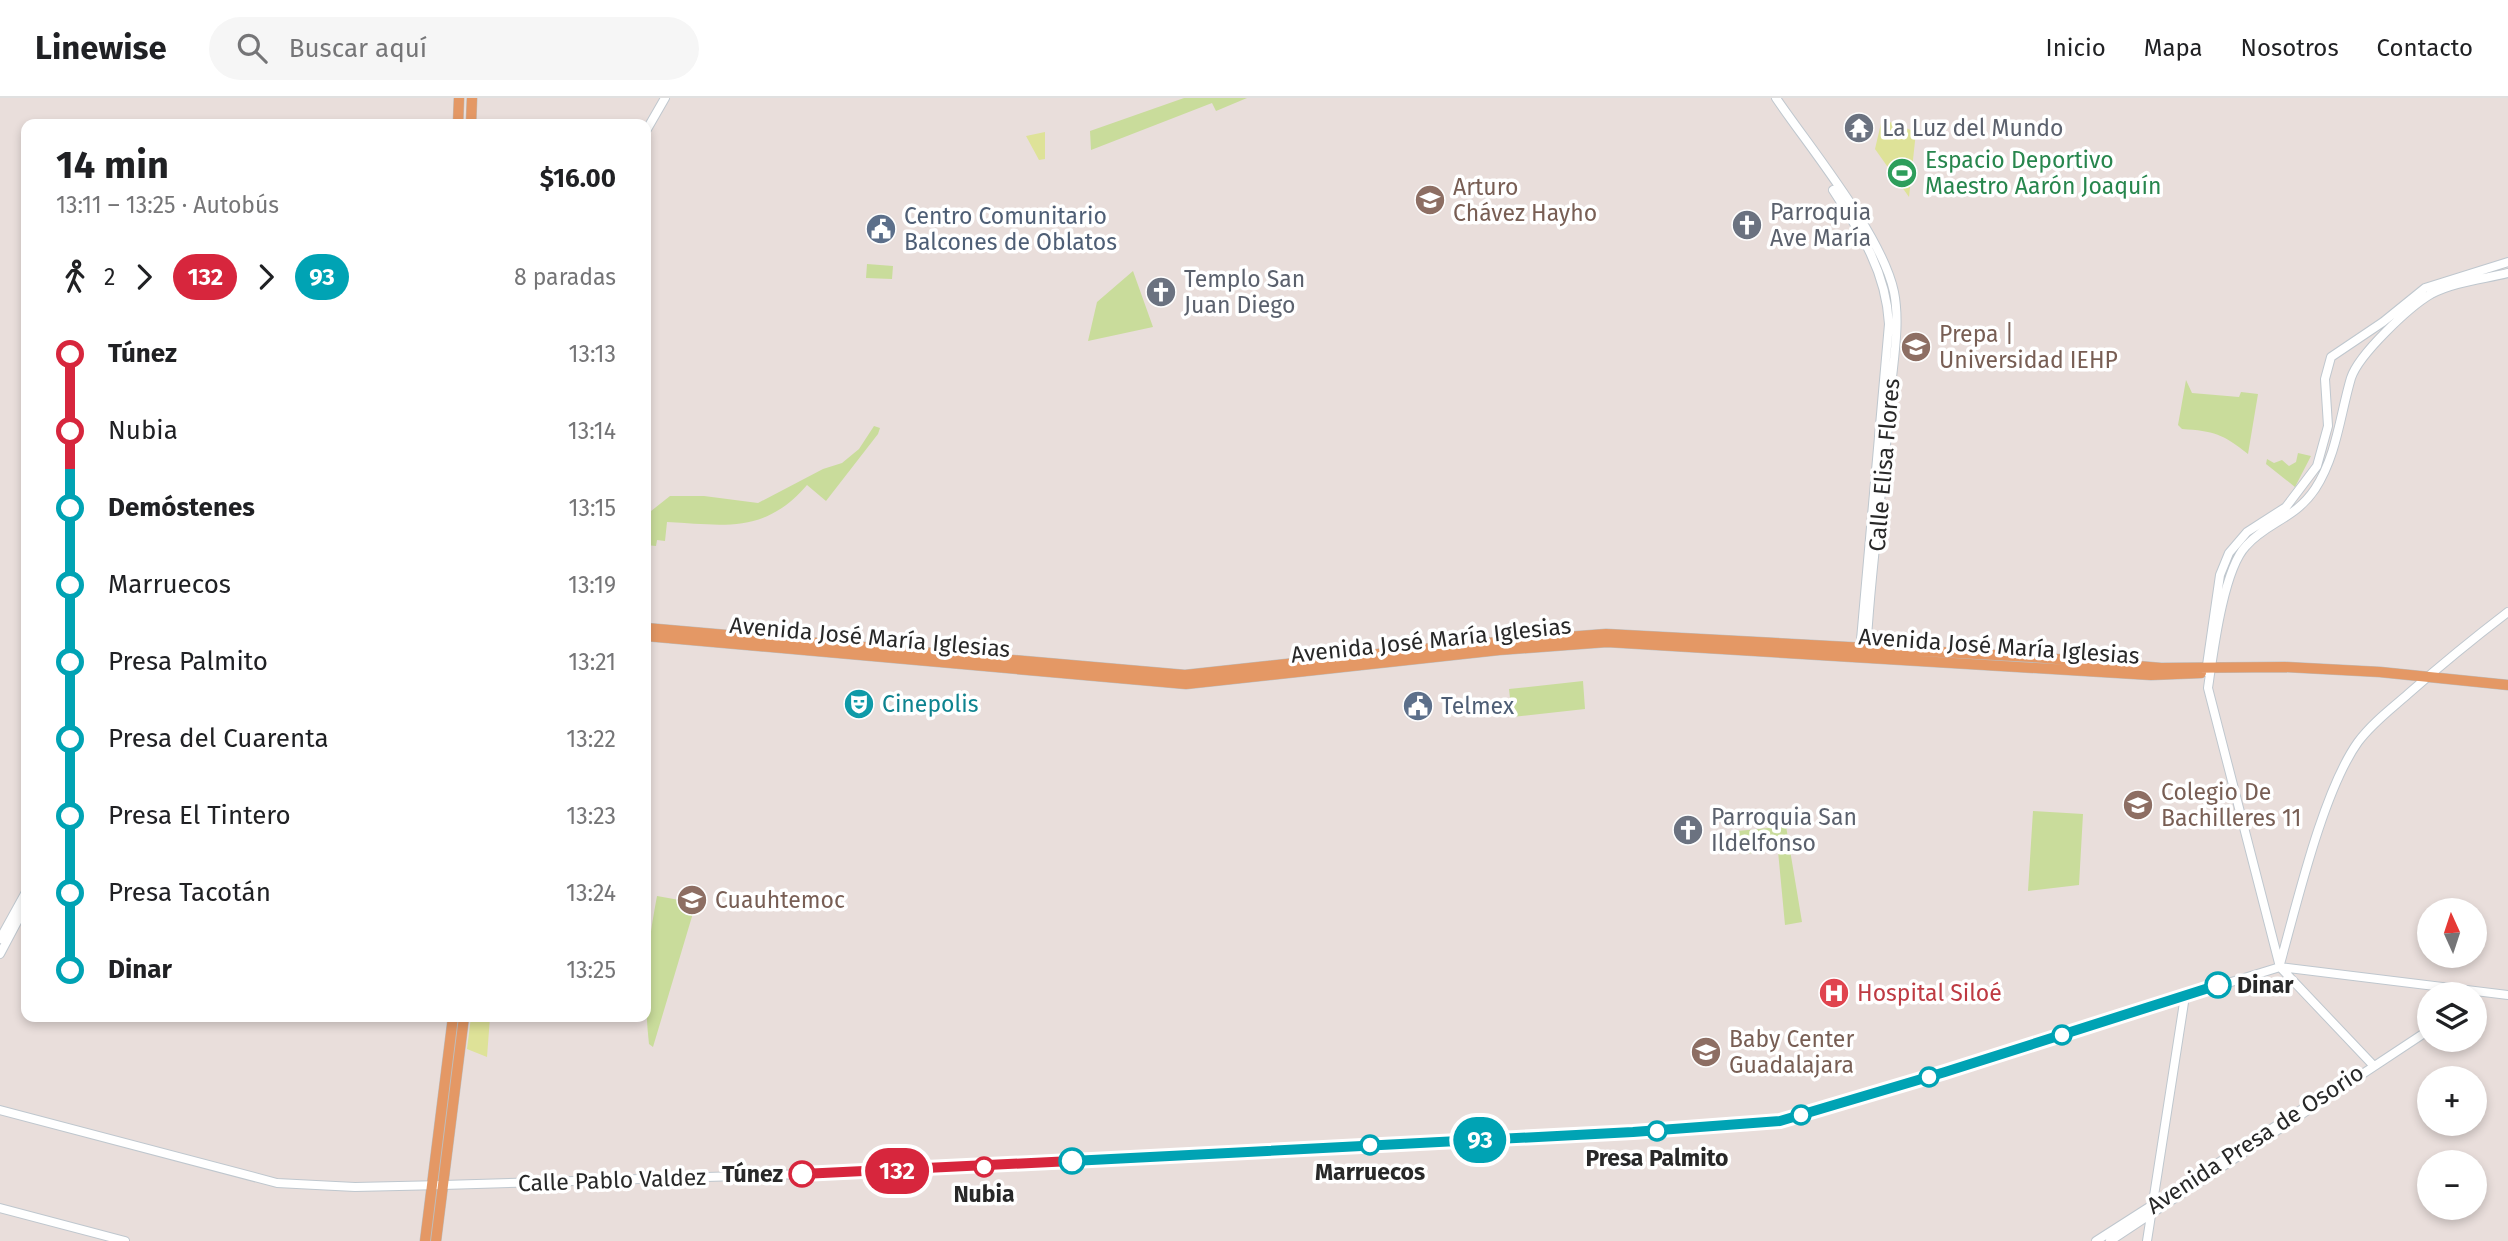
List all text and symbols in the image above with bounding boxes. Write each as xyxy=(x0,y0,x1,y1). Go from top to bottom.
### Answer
search box xyxy=(209,17,699,80)
text: Linewise xyxy=(35,28,167,68)
icon: search xyxy=(233,29,271,67)
text: Buscar aquí xyxy=(289,33,427,64)
text: Inicio xyxy=(2046,34,2106,62)
text: Mapa xyxy=(2144,34,2203,62)
text: Nosotros xyxy=(2241,34,2339,62)
text: Contacto xyxy=(2377,34,2473,62)
temple icon: La Luz del Mundo xyxy=(1842,111,1876,145)
place label: La Luz del Mundo xyxy=(1882,114,2064,142)
text: 14 min xyxy=(56,142,169,188)
place label: Espacio Deportivo Maestro Aarón Joaquín xyxy=(1925,146,2161,200)
sports icon: Espacio Deportivo Maestro Aarón Joaquín xyxy=(1885,156,1919,190)
text: $16.00 xyxy=(540,163,616,194)
place label: Arturo Chávez Hayho xyxy=(1453,173,1597,227)
school or university icon: Arturo Chávez Hayho xyxy=(1413,183,1447,217)
text: 13:11 – 13:25 · Autobús xyxy=(56,191,279,219)
place label: Parroquia Ave María xyxy=(1770,198,1871,252)
place label: Centro Comunitario Balcones de Oblatos xyxy=(904,202,1117,256)
church icon: Parroquia Ave María xyxy=(1730,208,1764,242)
public building icon: Centro Comunitario Balcones de Oblatos xyxy=(864,212,898,246)
icon: walk xyxy=(56,258,94,296)
icon: forward xyxy=(125,258,163,296)
icon: forward xyxy=(247,258,285,296)
text: 2 xyxy=(104,263,115,291)
text: 132 xyxy=(187,263,223,291)
text: 93 xyxy=(309,263,335,291)
text: 8 paradas xyxy=(514,263,616,291)
place label: Templo San Juan Diego xyxy=(1184,265,1305,319)
church icon: Templo San Juan Diego xyxy=(1144,275,1178,309)
place label: Prepa | Universidad IEHP xyxy=(1939,320,2118,374)
school or university icon: Prepa | Universidad IEHP xyxy=(1899,330,1933,364)
text: Túnez xyxy=(108,338,177,369)
text: 13:13 xyxy=(569,340,616,368)
street label: Calle Elisa Flores xyxy=(1862,377,1906,553)
text: Nubia xyxy=(108,415,178,446)
text: 13:14 xyxy=(568,417,616,445)
text: Demóstenes xyxy=(108,492,255,523)
text: 13:15 xyxy=(568,494,616,522)
text: Marruecos xyxy=(108,569,231,600)
text: 13:19 xyxy=(568,571,616,599)
street label: Avenida José María Iglesias xyxy=(729,611,1011,663)
street label: Avenida José María Iglesias xyxy=(1289,611,1573,669)
street label: Avenida José María Iglesias xyxy=(1858,622,2140,670)
text: Presa Palmito xyxy=(108,646,268,677)
text: 13:21 xyxy=(568,648,616,676)
theatre icon: Cinepolis xyxy=(842,687,876,721)
public building icon: Telmex xyxy=(1401,689,1435,723)
place label: Cinepolis xyxy=(882,690,978,718)
place label: Telmex xyxy=(1441,692,1515,720)
text: Presa del Cuarenta xyxy=(108,723,329,754)
text: 13:22 xyxy=(566,725,616,753)
place label: Colegio De Bachilleres 11 xyxy=(2161,778,2302,832)
school or university icon: Colegio De Bachilleres 11 xyxy=(2121,788,2155,822)
text: Presa El Tintero xyxy=(108,800,291,831)
text: 13:23 xyxy=(566,802,616,830)
place label: Parroquia San Ildelfonso xyxy=(1711,803,1857,857)
church icon: Parroquia San Ildelfonso xyxy=(1671,813,1705,847)
text: Presa Tacotán xyxy=(108,877,271,908)
text: 13:24 xyxy=(566,879,616,907)
school or university icon: Cuauhtemoc xyxy=(675,883,709,917)
place label: Cuauhtemoc xyxy=(715,886,845,914)
north arrow xyxy=(2417,898,2487,968)
map controls xyxy=(2417,898,2487,1220)
text: Dinar xyxy=(108,954,172,985)
text: 13:25 xyxy=(566,956,616,984)
place label: Dinar xyxy=(2237,971,2294,999)
marker: Dinar xyxy=(2205,972,2231,998)
hospital icon: Hospital Siloé xyxy=(1817,976,1851,1010)
place label: Hospital Siloé xyxy=(1857,979,2002,1007)
button: layers xyxy=(2417,982,2487,1052)
place label: Baby Center Guadalajara xyxy=(1729,1025,1854,1079)
unlabelled marker xyxy=(2052,1025,2072,1045)
school or university icon: Baby Center Guadalajara xyxy=(1689,1035,1723,1069)
street label: Avenida Presa de Osorio xyxy=(2141,1058,2369,1220)
button: + xyxy=(2417,1066,2487,1136)
unlabelled marker xyxy=(1919,1067,1939,1087)
unlabelled marker xyxy=(1791,1105,1811,1125)
line badge: 93 xyxy=(1448,1117,1512,1163)
marker: Presa Palmito xyxy=(1647,1121,1667,1141)
text: 93 xyxy=(1467,1126,1493,1154)
marker: Marruecos xyxy=(1360,1135,1380,1155)
place label: Presa Palmito xyxy=(1585,1144,1729,1172)
line badge: 132 xyxy=(857,1148,937,1194)
unlabelled marker xyxy=(1059,1148,1085,1174)
button: − xyxy=(2417,1150,2487,1220)
text: 132 xyxy=(879,1157,915,1185)
marker: Nubia xyxy=(974,1157,994,1177)
place label: Marruecos xyxy=(1315,1158,1425,1186)
place label: Túnez xyxy=(722,1160,783,1188)
marker: Túnez xyxy=(789,1161,815,1187)
street label: Calle Pablo Valdez xyxy=(517,1163,707,1197)
place label: Nubia xyxy=(953,1180,1015,1208)

